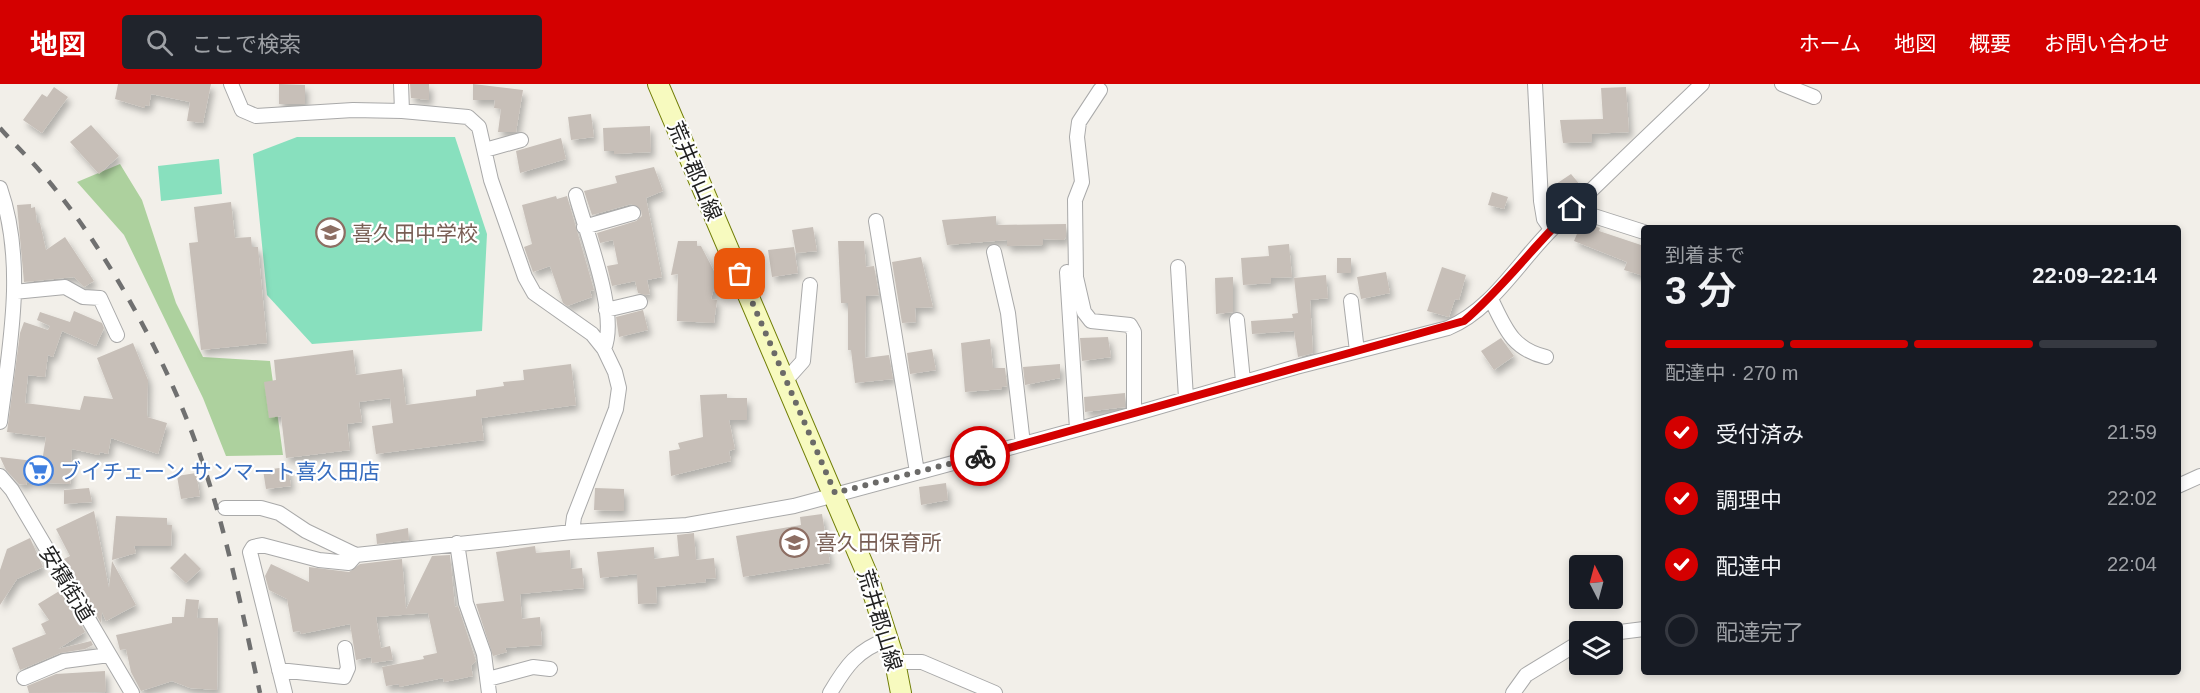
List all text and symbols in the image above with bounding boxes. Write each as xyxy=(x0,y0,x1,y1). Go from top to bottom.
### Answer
search box xyxy=(122,15,542,69)
icon: search xyxy=(143,26,176,59)
text: 地図 xyxy=(30,29,86,60)
text: ここで検索 xyxy=(191,32,301,57)
text: ホーム xyxy=(1799,32,1861,55)
text: 地図 xyxy=(1894,32,1936,55)
text: 概要 xyxy=(1969,32,2011,55)
text: お問い合わせ xyxy=(2044,32,2170,55)
street label: 荒井郡山線 xyxy=(664,118,726,224)
pin xyxy=(1546,183,1597,234)
icon: home xyxy=(1555,192,1588,225)
school or university icon: 喜久田中学校 xyxy=(315,217,347,249)
place label: 喜久田中学校 xyxy=(352,222,478,245)
text: 到着まで xyxy=(1665,244,1745,266)
pin xyxy=(714,248,765,299)
icon: bag xyxy=(723,257,756,290)
text: 22:09–22:14 xyxy=(2032,263,2157,288)
text: 3 分 xyxy=(1665,269,1737,312)
text: 配達中 · 270 m xyxy=(1665,362,1798,384)
icon: check xyxy=(1665,416,1698,449)
text: 21:59 xyxy=(2107,421,2157,443)
text: 受付済み xyxy=(1716,422,1804,447)
courier xyxy=(950,426,1010,486)
icon: bike xyxy=(964,440,997,473)
supermarket icon: ブイチェーン サンマート喜久田店 xyxy=(23,455,55,487)
place label: ブイチェーン サンマート喜久田店 xyxy=(60,460,380,483)
icon: check xyxy=(1665,482,1698,515)
text: 22:02 xyxy=(2107,487,2157,509)
text: 調理中 xyxy=(1716,488,1782,513)
school or university icon: 喜久田保育所 xyxy=(779,526,811,558)
place label: 喜久田保育所 xyxy=(816,531,942,554)
street label: 安積街道 xyxy=(36,542,98,626)
icon: check xyxy=(1665,548,1698,581)
text: 22:04 xyxy=(2107,553,2157,575)
text: 配達中 xyxy=(1716,554,1782,579)
north arrow xyxy=(1569,555,1623,609)
map controls xyxy=(1569,555,1623,675)
street label: 荒井郡山線 xyxy=(854,566,906,674)
text: 配達完了 xyxy=(1716,620,1804,645)
button: layers xyxy=(1569,621,1623,675)

